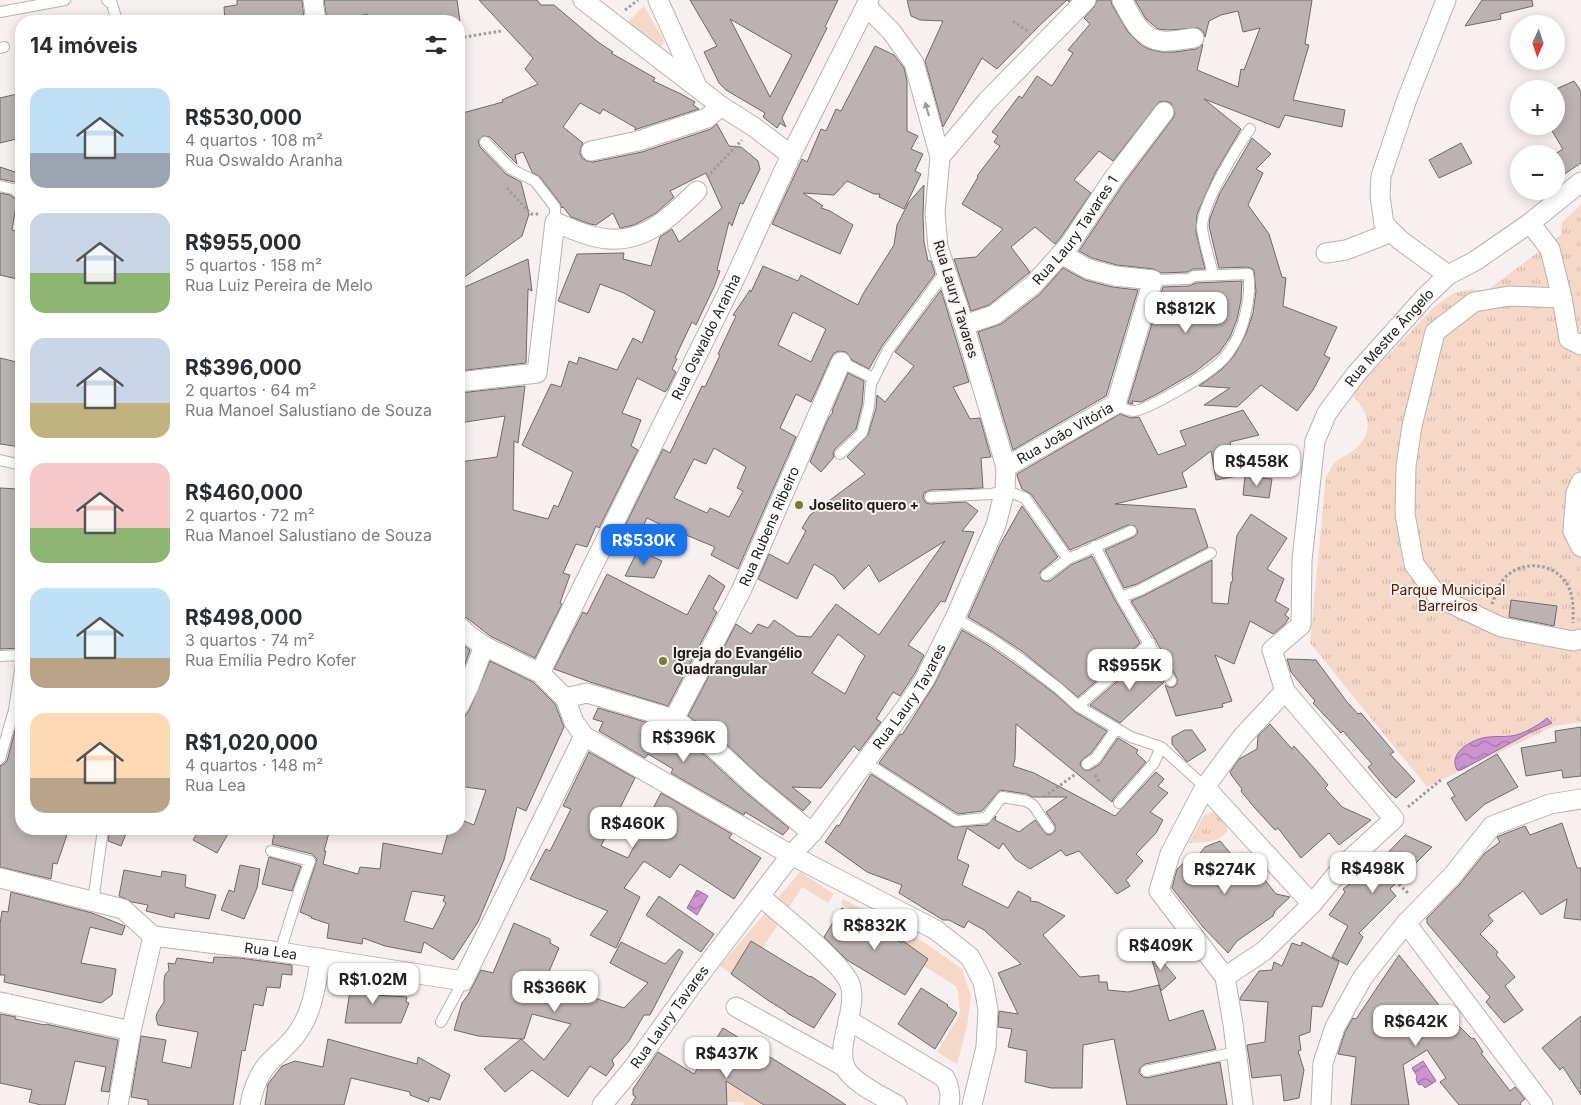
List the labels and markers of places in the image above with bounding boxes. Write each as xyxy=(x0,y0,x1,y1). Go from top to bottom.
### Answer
pin: R$812K xyxy=(1145,292,1227,334)
pin: R$458K xyxy=(1216,444,1298,487)
place label: Joselito quero + xyxy=(809,496,919,513)
marker: Joselito quero + xyxy=(793,499,805,511)
pin: R$530K xyxy=(603,524,685,566)
place label: Igreja do Evangélio Quadrangular xyxy=(673,644,803,677)
pin: R$955K xyxy=(1089,648,1171,691)
marker: Igreja do Evangélio Quadrangular xyxy=(657,655,669,667)
pin: R$396K xyxy=(643,720,725,763)
pin: R$460K xyxy=(592,806,674,849)
pin: R$274K xyxy=(1184,852,1266,895)
pin: R$498K xyxy=(1332,852,1414,894)
pin: R$832K xyxy=(834,908,916,951)
pin: R$409K xyxy=(1120,928,1202,971)
pin: R$1.02M xyxy=(327,962,419,1005)
pin: R$366K xyxy=(514,970,596,1013)
pin: R$642K xyxy=(1375,1004,1457,1047)
pin: R$437K xyxy=(686,1036,768,1079)

